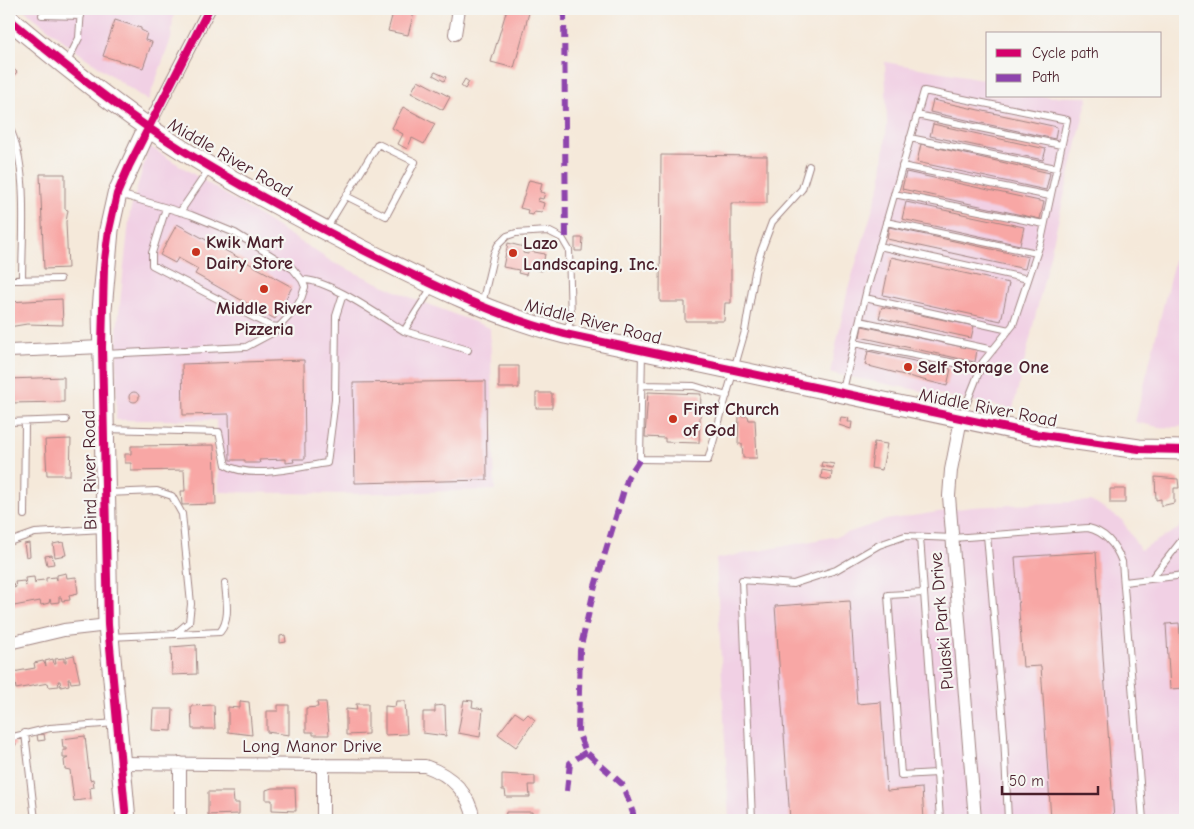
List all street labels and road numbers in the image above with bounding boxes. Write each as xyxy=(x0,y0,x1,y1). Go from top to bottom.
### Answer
street label: Middle River Road xyxy=(164,114,296,202)
street label: Middle River Road xyxy=(522,295,664,349)
street label: Middle River Road xyxy=(917,384,1059,432)
street label: Bird River Road xyxy=(78,410,102,530)
street label: Pulaski Park Drive xyxy=(926,551,958,691)
street label: Long Manor Drive xyxy=(242,736,382,757)

